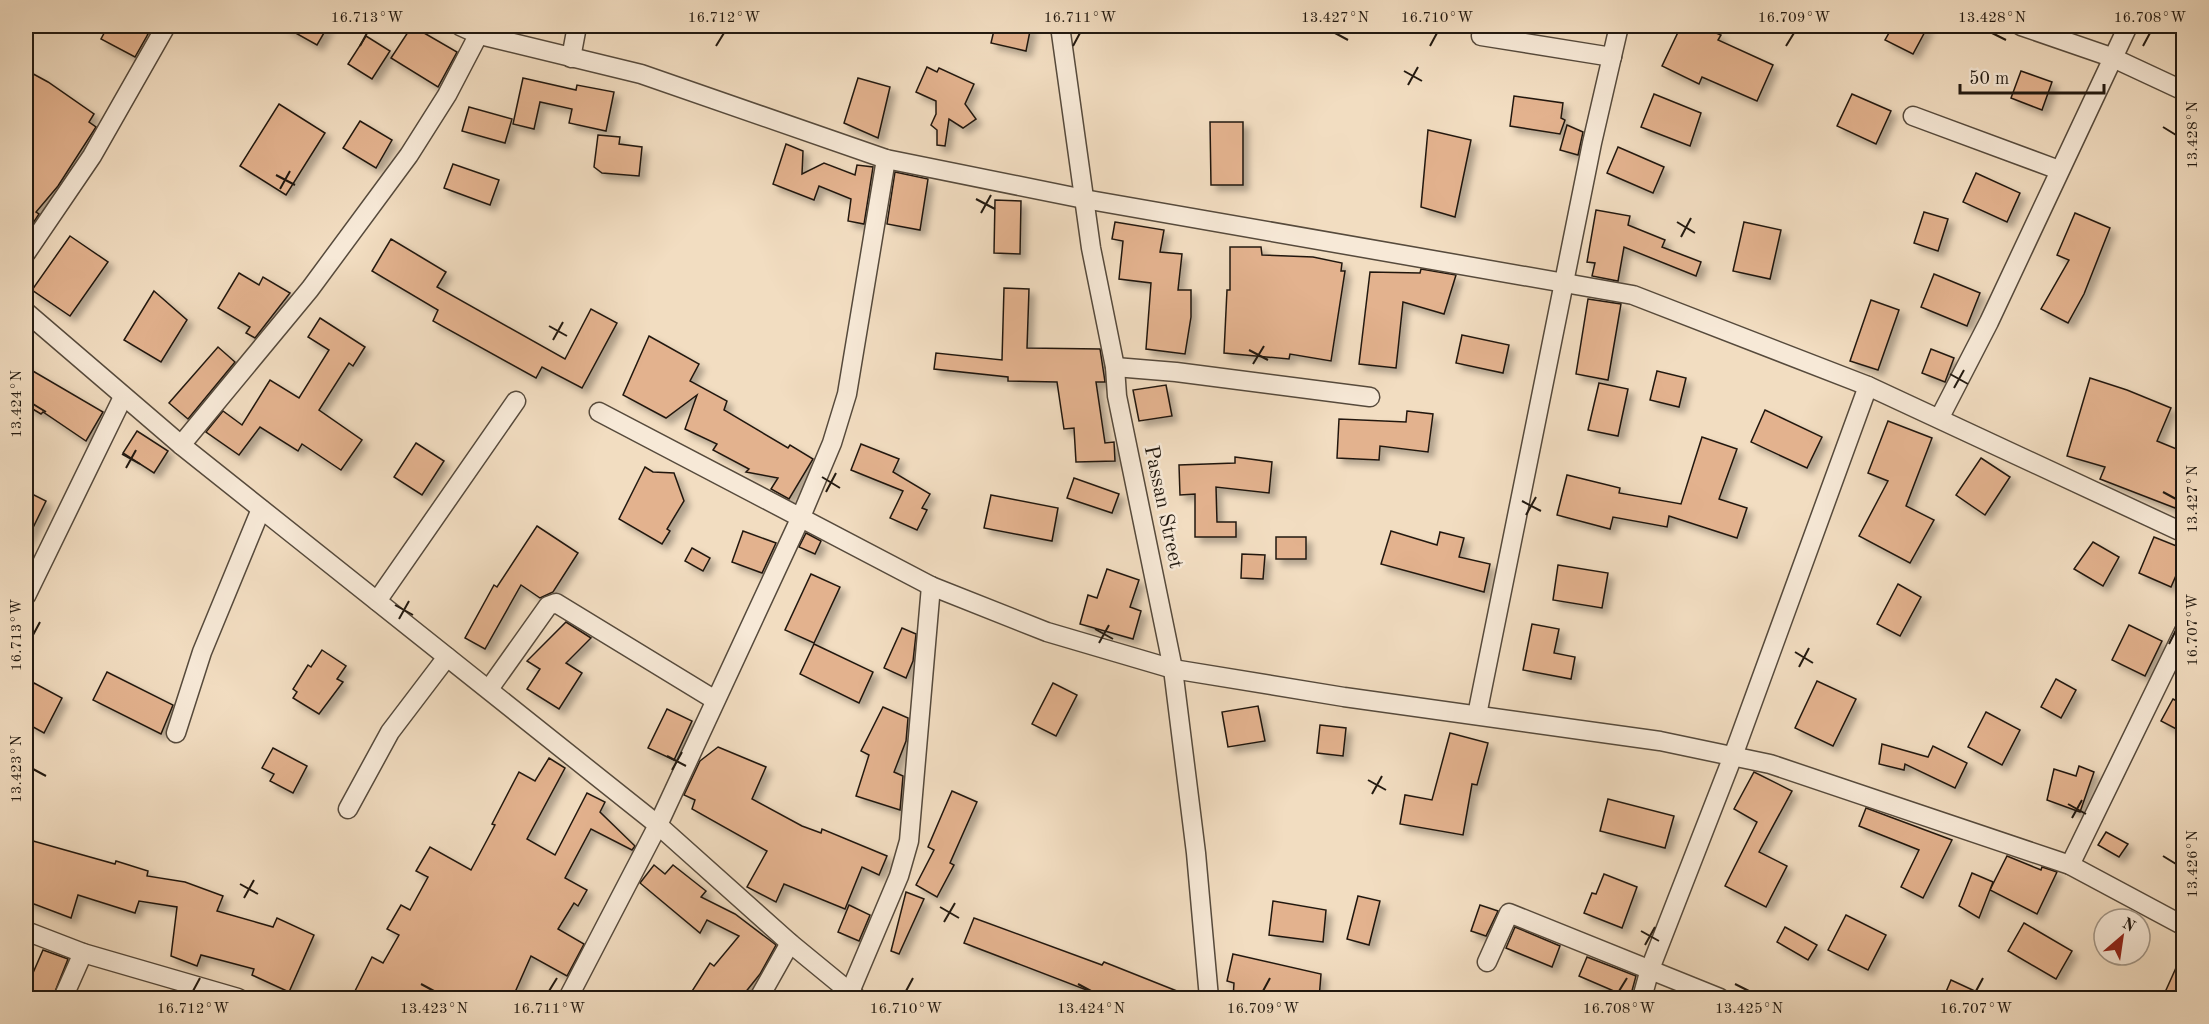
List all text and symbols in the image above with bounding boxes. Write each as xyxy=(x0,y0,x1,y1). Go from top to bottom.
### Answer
text: 16.713°W xyxy=(331,11,403,26)
text: 16.712°W xyxy=(688,11,760,26)
text: 16.711°W xyxy=(1044,11,1116,26)
text: 13.427°N xyxy=(1301,11,1369,26)
text: 16.710°W xyxy=(1401,11,1473,26)
text: 16.709°W xyxy=(1758,11,1830,26)
text: 13.428°N xyxy=(1958,11,2026,26)
text: 16.708°W xyxy=(2114,11,2186,26)
scale bar xyxy=(1960,57,2104,95)
text: 50 m xyxy=(1969,70,2009,88)
text: 13.428°N xyxy=(2186,101,2201,169)
text: 13.424°N xyxy=(10,370,25,438)
street label: Passan Street xyxy=(1140,444,1186,570)
text: 13.427°N xyxy=(2186,465,2201,533)
text: 16.707°W xyxy=(2186,594,2201,666)
text: 16.713°W xyxy=(10,599,25,671)
text: 13.423°N xyxy=(10,735,25,803)
text: 13.426°N xyxy=(2186,830,2201,898)
north arrow xyxy=(2092,907,2152,967)
text: N xyxy=(2119,916,2138,936)
text: 16.712°W xyxy=(157,1002,229,1017)
text: 13.423°N xyxy=(400,1002,468,1017)
text: 16.711°W xyxy=(513,1002,585,1017)
text: 16.710°W xyxy=(870,1002,942,1017)
text: 13.424°N xyxy=(1057,1002,1125,1017)
text: 16.709°W xyxy=(1227,1002,1299,1017)
text: 16.708°W xyxy=(1583,1002,1655,1017)
text: 13.425°N xyxy=(1715,1002,1783,1017)
text: 16.707°W xyxy=(1940,1002,2012,1017)

